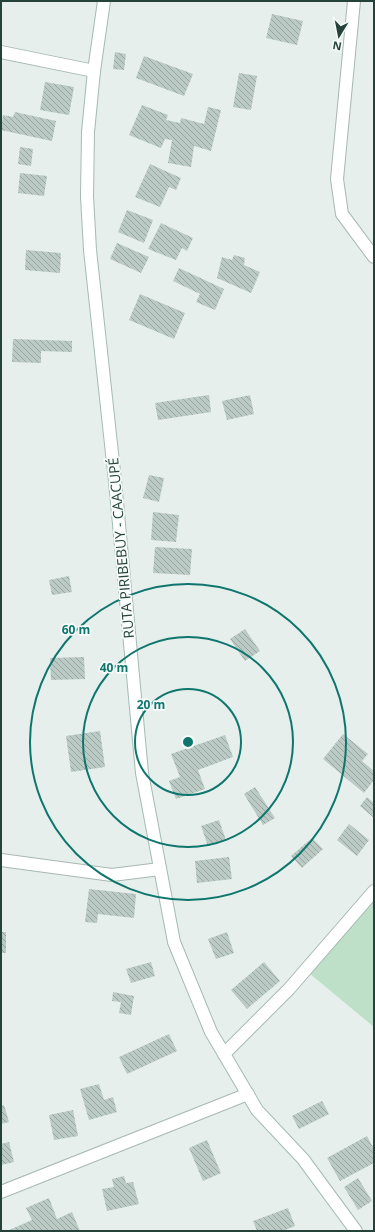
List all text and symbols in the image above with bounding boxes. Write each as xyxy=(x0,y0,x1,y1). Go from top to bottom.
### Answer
north arrow xyxy=(319,16,359,56)
text: N xyxy=(331,38,343,55)
street label: RUTA PIRIBEBUY - CAACUPÉ xyxy=(103,457,138,639)
text: 60 m xyxy=(62,621,90,638)
text: 40 m xyxy=(100,659,128,676)
text: 20 m xyxy=(137,696,165,713)
centre of rings xyxy=(181,735,195,749)

